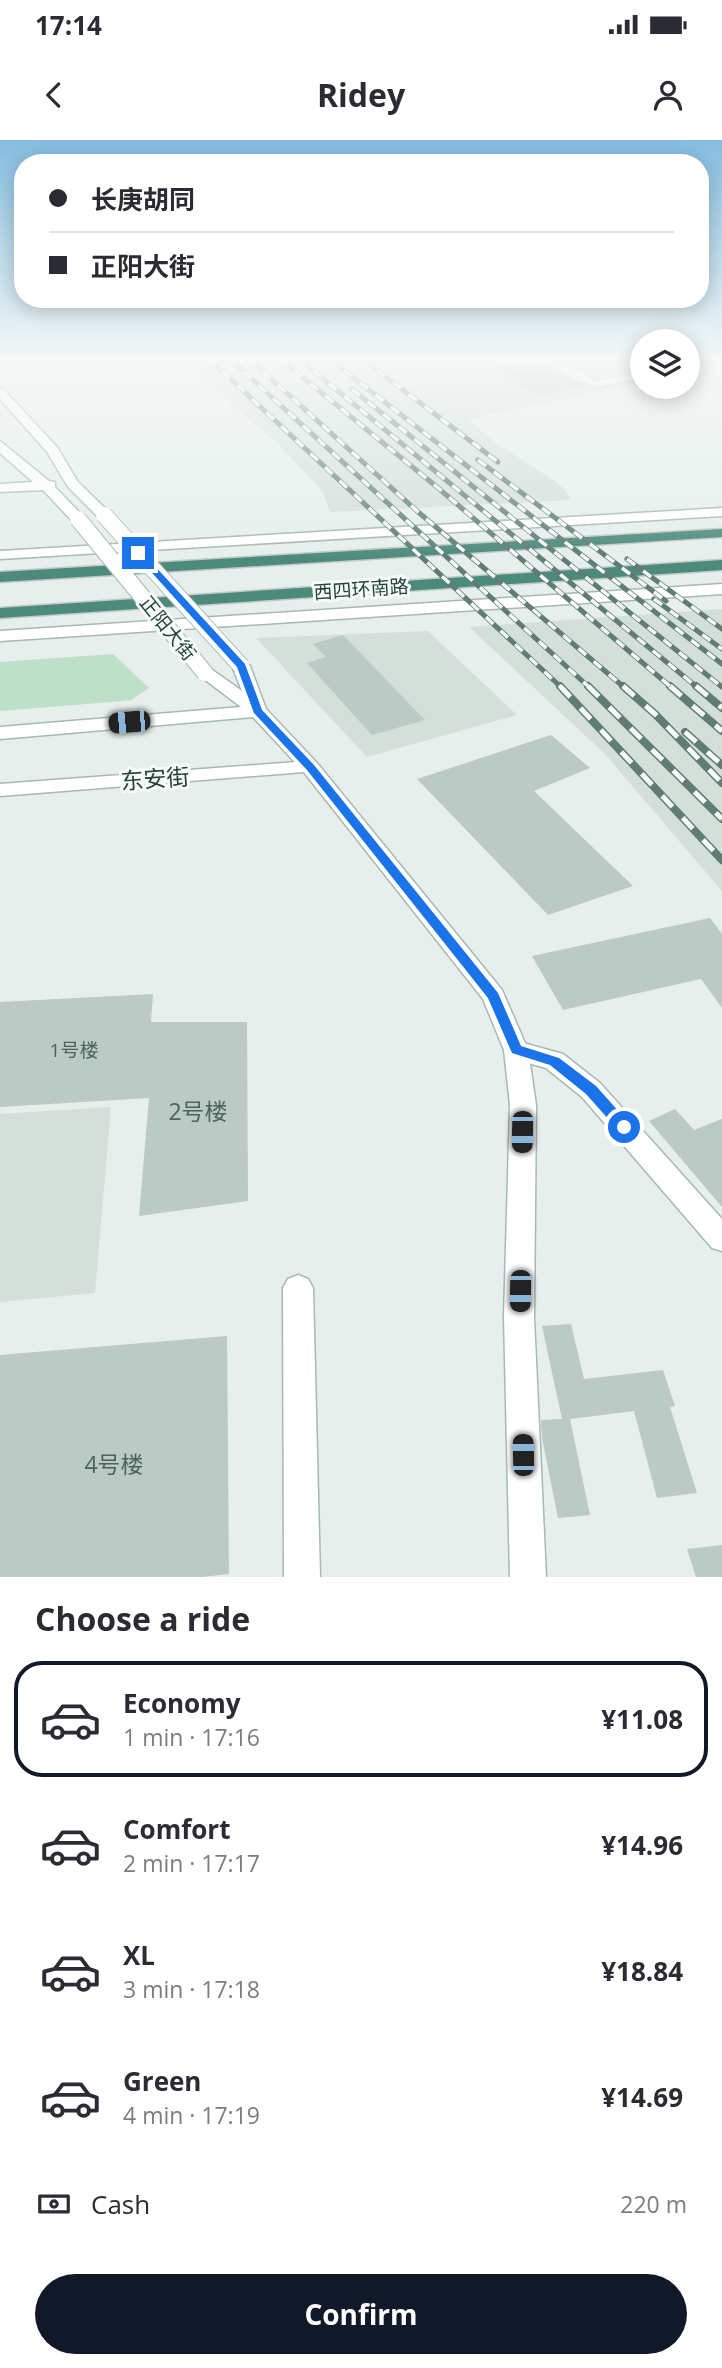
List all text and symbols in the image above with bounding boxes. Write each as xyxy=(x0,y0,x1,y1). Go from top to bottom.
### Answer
text: 17:14 xyxy=(35,7,102,43)
text: Ridey xyxy=(317,73,405,116)
icon: back xyxy=(35,76,73,114)
icon: person xyxy=(649,76,687,114)
text: 长庚胡同 xyxy=(91,181,195,217)
text: 正阳大街 xyxy=(91,248,195,284)
map controls xyxy=(630,329,700,399)
button: layers xyxy=(630,329,700,399)
route end xyxy=(122,537,154,569)
street label: 西四环南路 xyxy=(313,573,409,605)
street label: 正阳大街 xyxy=(134,590,202,666)
car xyxy=(108,710,151,734)
street label: 东安街 xyxy=(119,760,190,796)
house number: 1号楼 xyxy=(50,1037,98,1063)
house number: 2号楼 xyxy=(168,1095,228,1127)
car xyxy=(512,1111,533,1153)
route start xyxy=(608,1111,640,1143)
car xyxy=(510,1270,531,1312)
car xyxy=(513,1434,534,1476)
house number: 4号楼 xyxy=(84,1448,144,1480)
text: Choose a ride xyxy=(35,1597,250,1640)
text: Economy xyxy=(123,1685,241,1721)
icon: car xyxy=(39,1688,102,1751)
text: ¥11.08 xyxy=(601,1701,683,1737)
text: 1 min · 17:16 xyxy=(123,1721,260,1753)
text: Comfort xyxy=(123,1811,230,1847)
icon: car xyxy=(39,1814,102,1877)
text: ¥14.96 xyxy=(601,1827,683,1863)
text: 2 min · 17:17 xyxy=(123,1847,260,1879)
text: XL xyxy=(123,1937,155,1973)
icon: car xyxy=(39,1940,102,2003)
text: ¥18.84 xyxy=(601,1953,683,1989)
text: 3 min · 17:18 xyxy=(123,1973,260,2005)
text: Green xyxy=(123,2063,201,2099)
icon: car xyxy=(39,2066,102,2129)
text: ¥14.69 xyxy=(601,2079,683,2115)
text: 4 min · 17:19 xyxy=(123,2099,260,2131)
icon: cash xyxy=(35,2185,73,2223)
text: Cash xyxy=(91,2186,150,2222)
text: 220 m xyxy=(620,2188,687,2220)
button: Confirm xyxy=(35,2274,687,2354)

